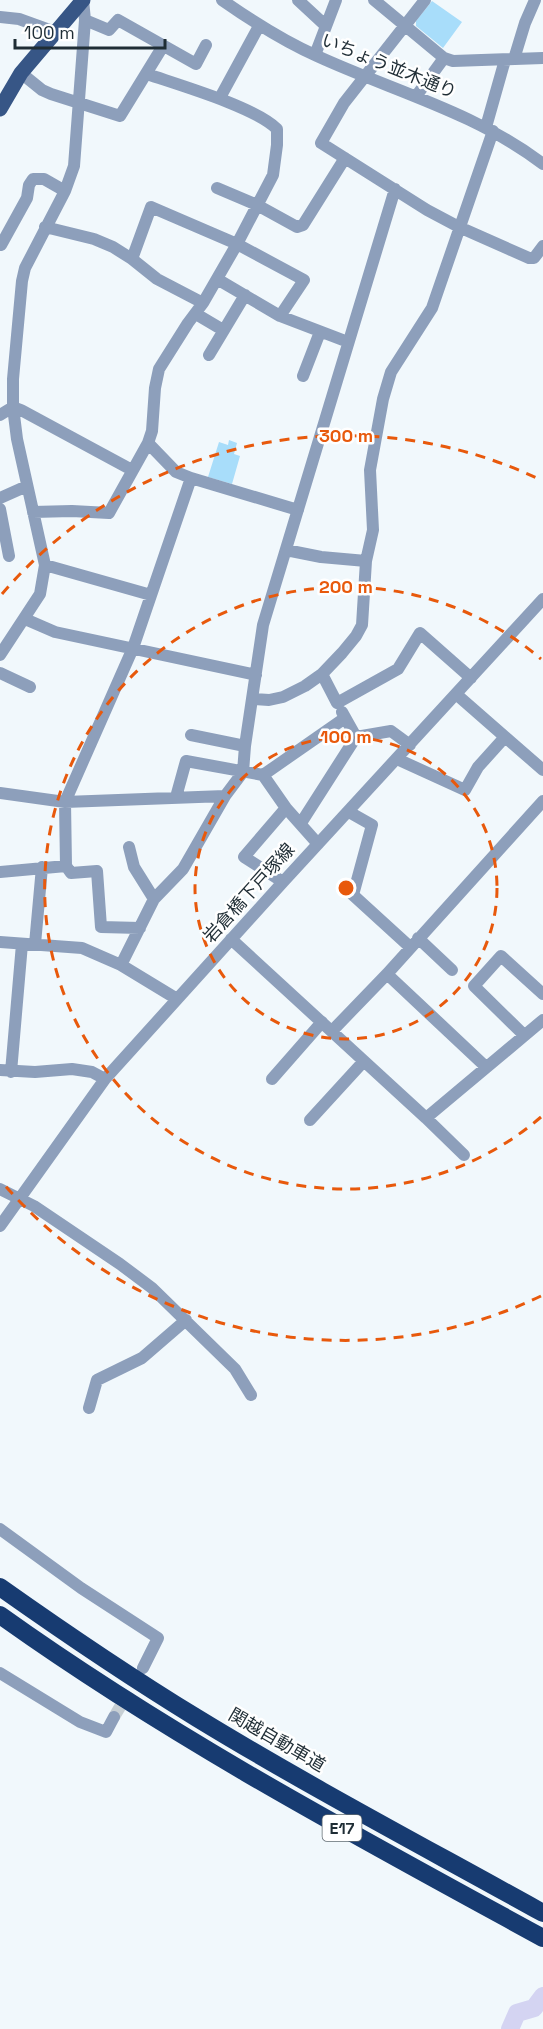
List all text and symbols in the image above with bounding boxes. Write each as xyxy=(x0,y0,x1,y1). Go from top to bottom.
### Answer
scale bar xyxy=(15,12,165,50)
text: 100 m xyxy=(24,21,75,44)
street label: いちょう並木通り xyxy=(318,28,460,103)
text: 300 m xyxy=(319,424,373,447)
text: 200 m xyxy=(319,575,373,598)
text: 100 m xyxy=(320,725,372,748)
street label: 岩倉橋下戸塚線 xyxy=(198,838,299,947)
centre of rings xyxy=(336,878,356,898)
street label: 関越自動車道 xyxy=(225,1703,330,1777)
road number: E17 xyxy=(322,1815,362,1841)

